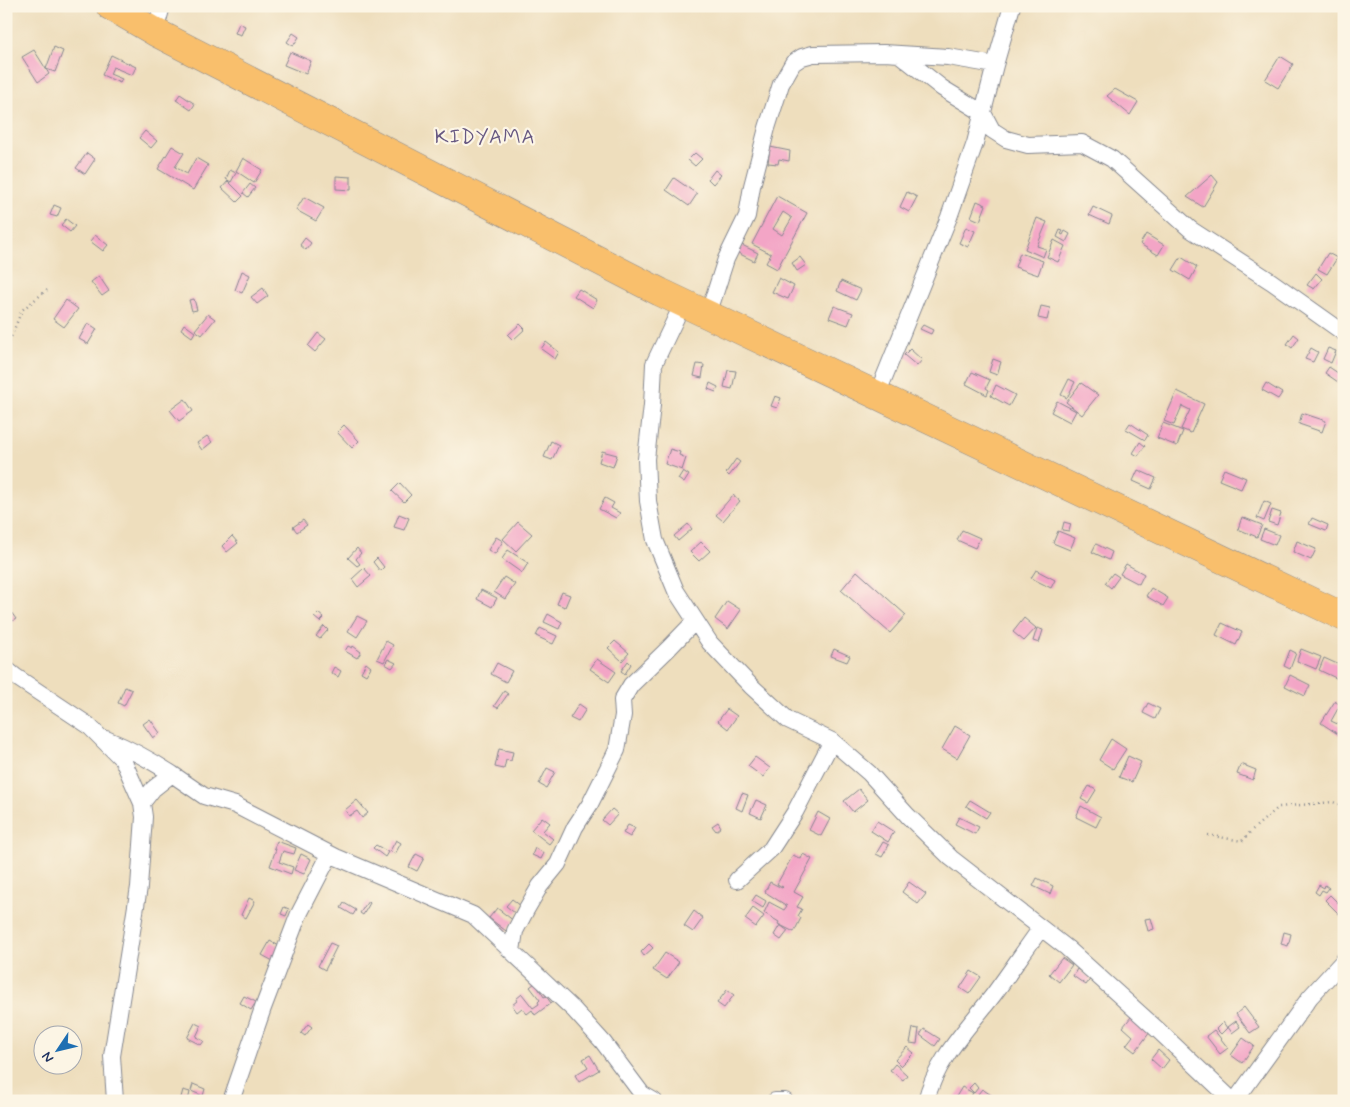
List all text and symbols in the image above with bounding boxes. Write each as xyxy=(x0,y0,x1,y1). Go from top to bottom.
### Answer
district label: KIDYAMA xyxy=(434,124,536,151)
north arrow xyxy=(32,1024,82,1074)
text: N xyxy=(38,1048,58,1066)

